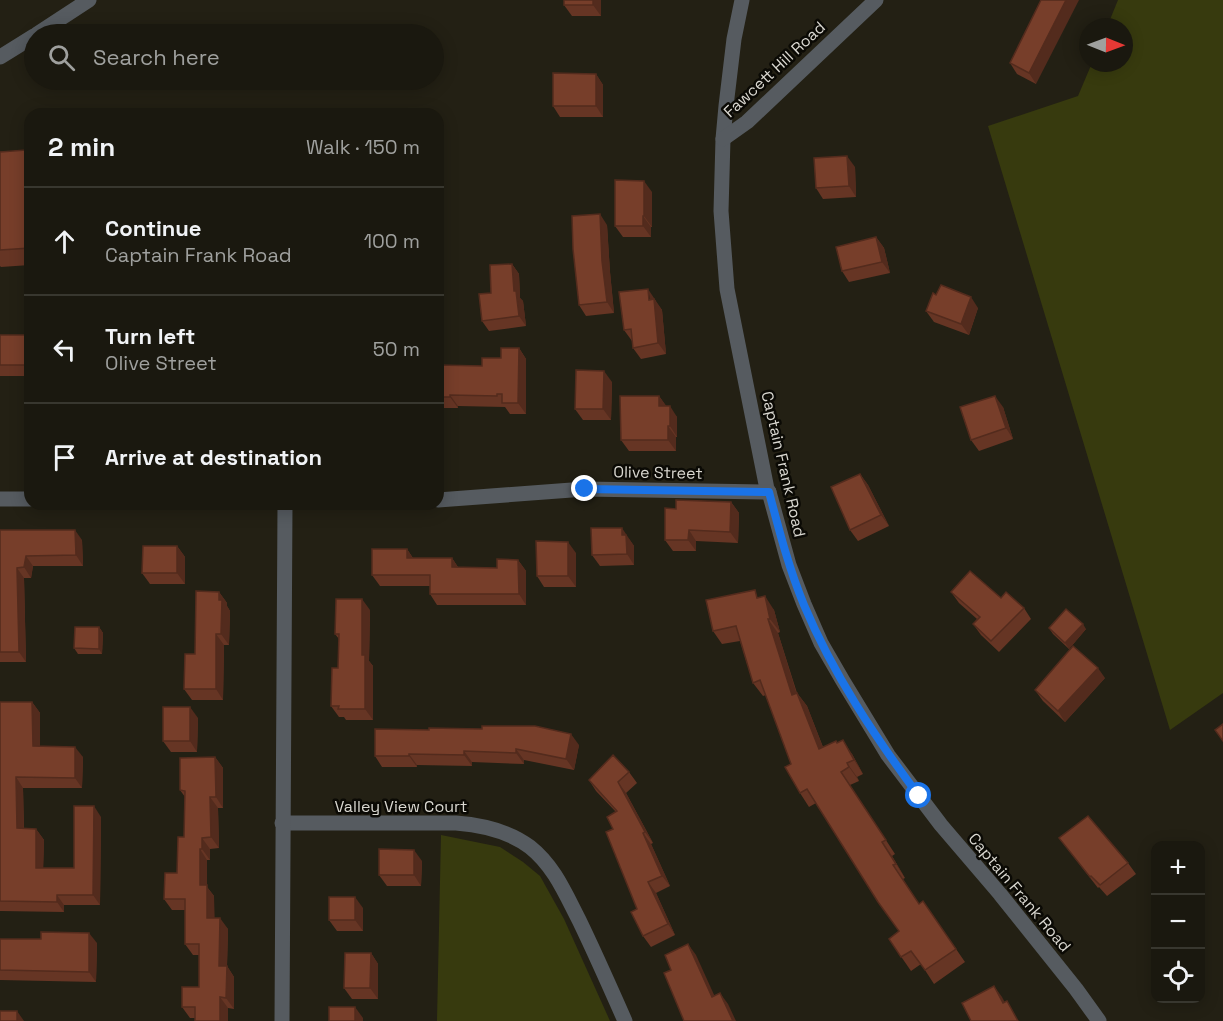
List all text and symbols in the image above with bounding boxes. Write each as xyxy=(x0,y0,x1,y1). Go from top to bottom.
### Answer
street label: Fawcett Hill Road xyxy=(719,17,830,122)
north arrow xyxy=(1079,18,1133,72)
search box xyxy=(24,24,444,90)
icon: search xyxy=(45,41,78,74)
text: Search here xyxy=(93,43,220,71)
text: 2 min xyxy=(48,130,115,164)
text: Walk · 150 m xyxy=(306,134,420,160)
text: Continue xyxy=(105,214,201,242)
icon: ahead xyxy=(48,225,81,258)
text: 100 m xyxy=(364,228,420,254)
text: Captain Frank Road xyxy=(105,242,292,268)
text: Turn left xyxy=(105,322,195,350)
icon: left xyxy=(48,333,81,366)
text: 50 m xyxy=(373,336,420,362)
text: Olive Street xyxy=(105,350,217,376)
street label: Captain Frank Road xyxy=(756,389,811,539)
icon: arrive xyxy=(48,441,81,474)
text: Arrive at destination xyxy=(105,443,322,471)
street label: Olive Street xyxy=(613,461,703,484)
route end xyxy=(571,475,597,501)
route start xyxy=(905,782,931,808)
street label: Valley View Court xyxy=(335,796,467,817)
street label: Captain Frank Road xyxy=(964,828,1076,956)
map controls xyxy=(1151,841,1205,1003)
button: + xyxy=(1151,841,1205,895)
button: − xyxy=(1151,895,1205,949)
button: locate xyxy=(1151,949,1205,1003)

